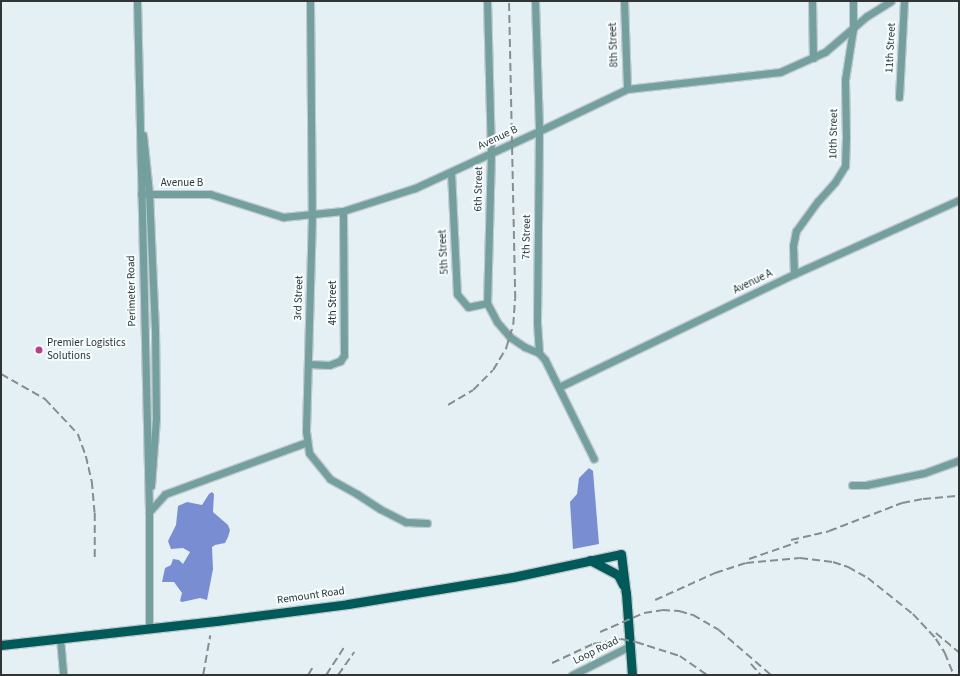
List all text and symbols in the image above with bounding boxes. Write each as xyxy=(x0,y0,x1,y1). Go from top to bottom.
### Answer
street label: 8th Street xyxy=(607,22,621,68)
street label: 11th Street xyxy=(883,22,899,74)
street label: 10th Street xyxy=(827,109,841,159)
street label: Avenue B xyxy=(476,123,520,153)
street label: 6th Street xyxy=(472,166,486,212)
street label: Avenue B xyxy=(161,176,203,190)
street label: 7th Street xyxy=(520,214,534,260)
street label: 5th Street xyxy=(436,229,452,275)
street label: Perimeter Road xyxy=(125,255,139,327)
street label: Avenue A xyxy=(731,267,775,297)
street label: 3rd Street xyxy=(292,275,306,321)
street label: 4th Street xyxy=(326,281,340,325)
place label: Premier Logistics Solutions xyxy=(47,337,126,363)
marker: Premier Logistics Solutions xyxy=(34,345,44,355)
street label: Remount Road xyxy=(276,585,346,607)
street label: Loop Road xyxy=(571,634,621,668)

